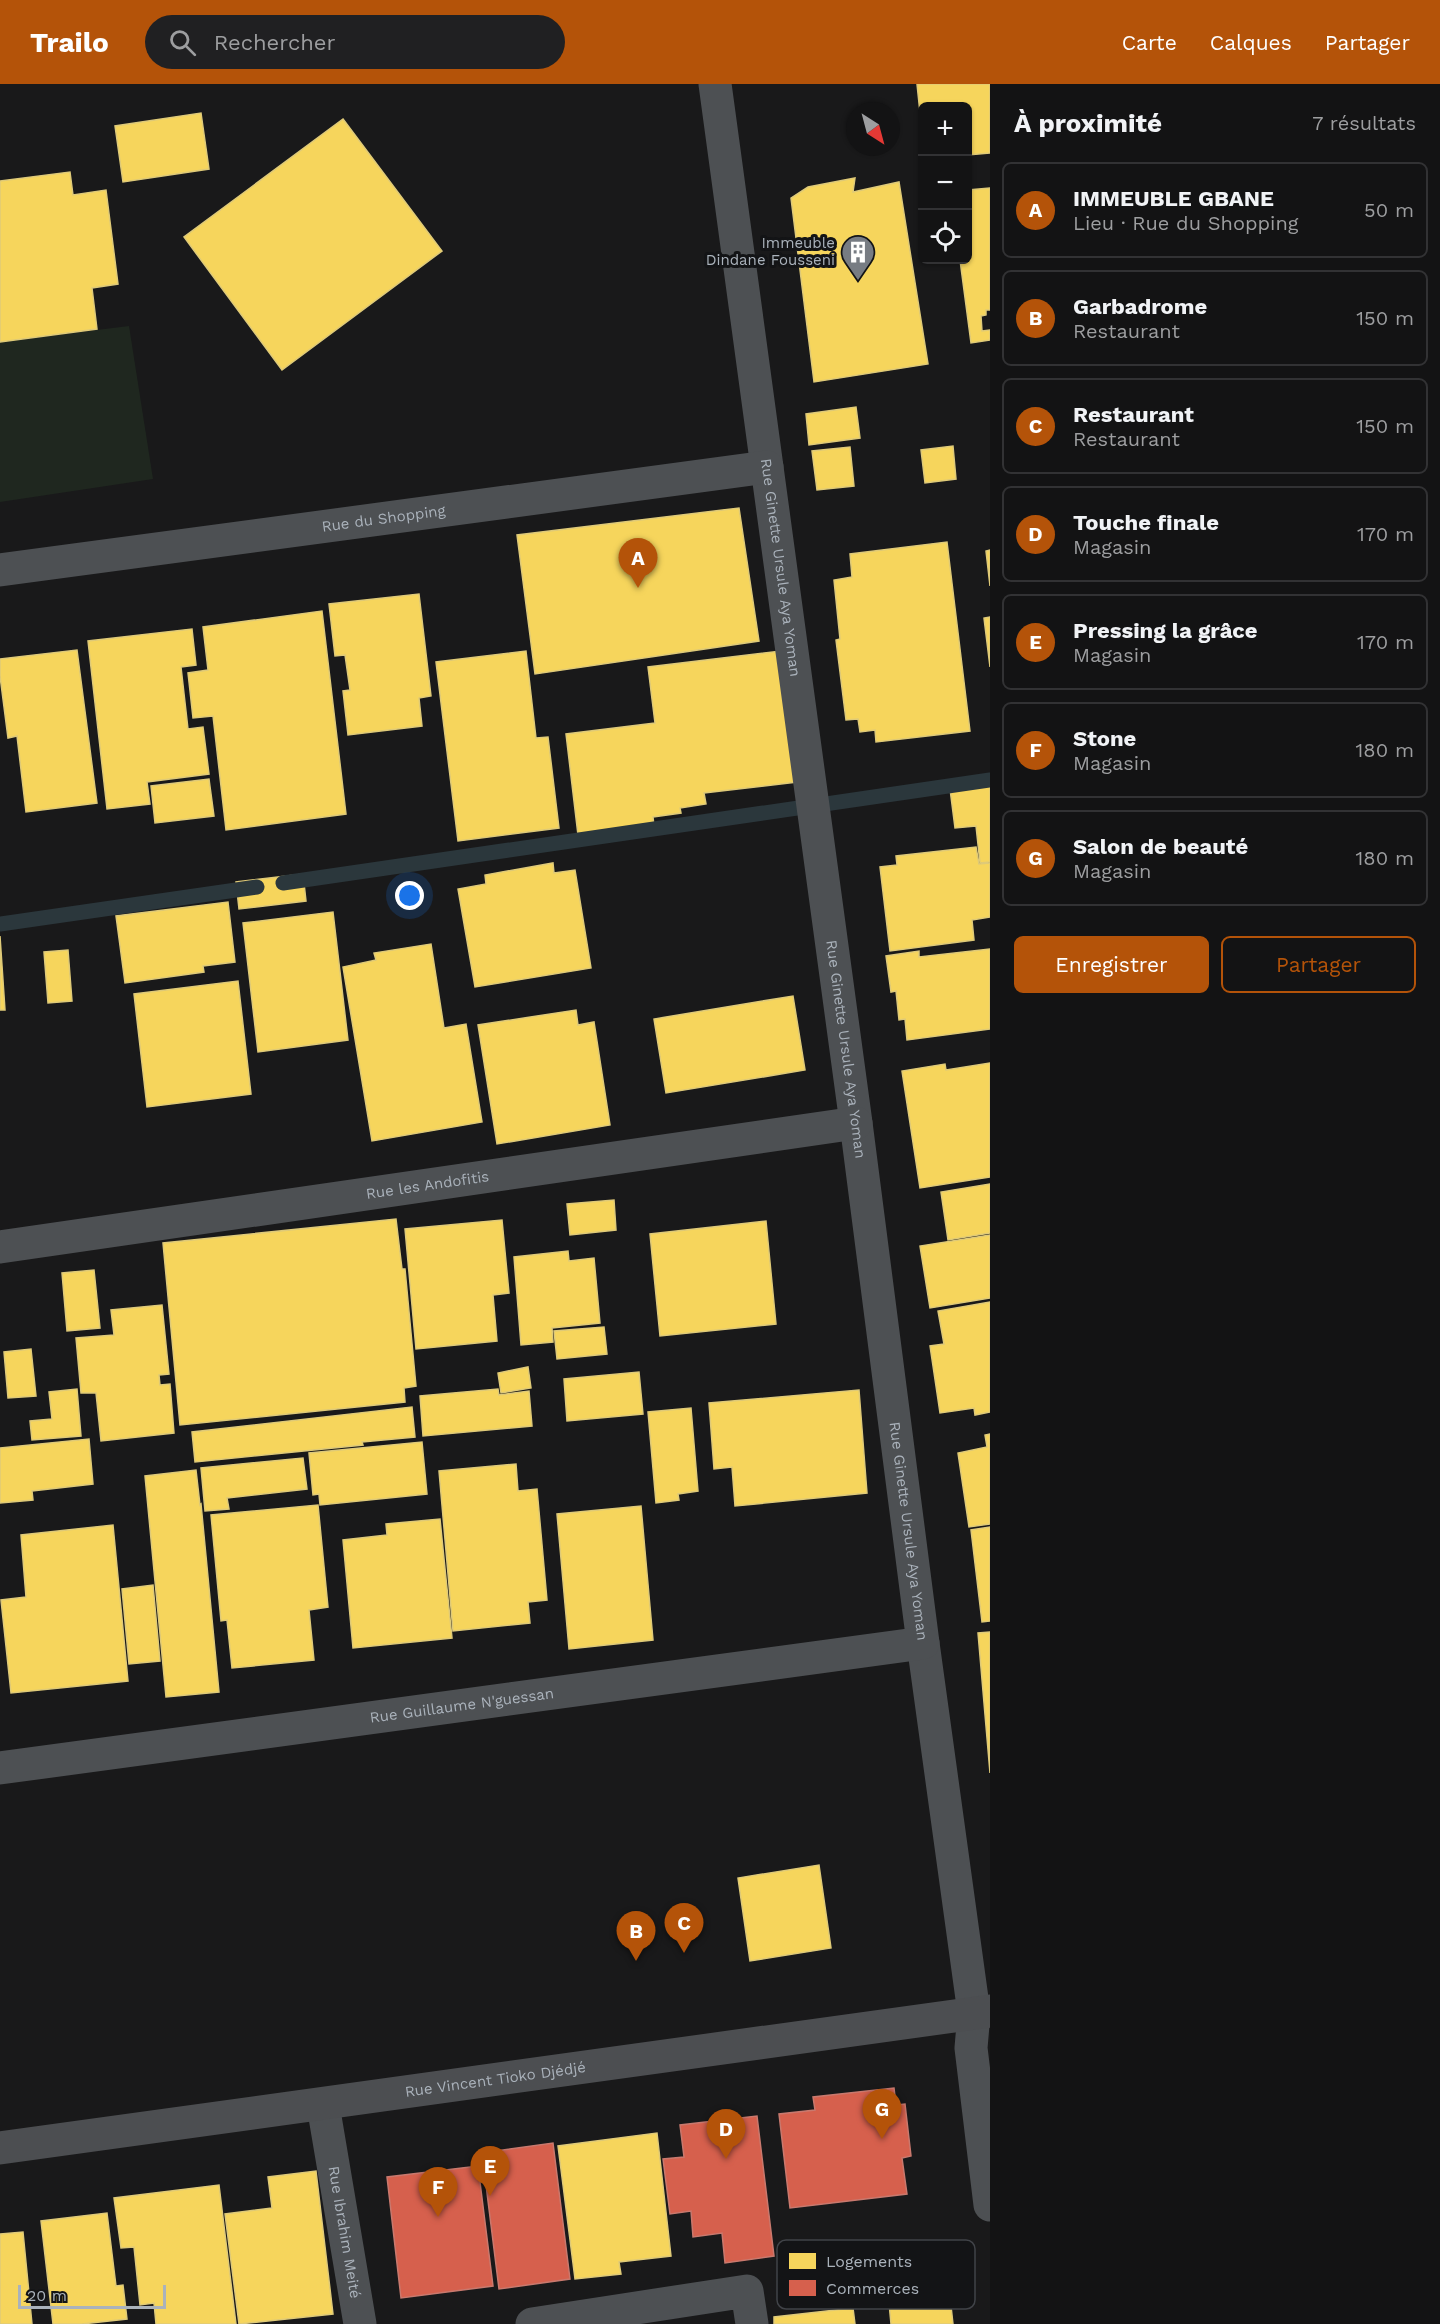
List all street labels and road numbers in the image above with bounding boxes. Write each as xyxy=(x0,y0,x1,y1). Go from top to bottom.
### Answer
street label: Rue Ginette Ursule Aya Yoman xyxy=(757,457,804,678)
street label: Rue du Shopping xyxy=(321,501,447,536)
street label: Rue Ginette Ursule Aya Yoman xyxy=(822,939,869,1159)
street label: Rue les Andofitis xyxy=(365,1167,490,1203)
street label: Rue Ginette Ursule Aya Yoman xyxy=(886,1421,932,1641)
street label: Rue Guillaume N'guessan xyxy=(369,1684,555,1727)
street label: Rue Vincent Tioko Djédjé xyxy=(404,2058,587,2101)
street label: Rue Ibrahim Meité xyxy=(324,2165,365,2300)

